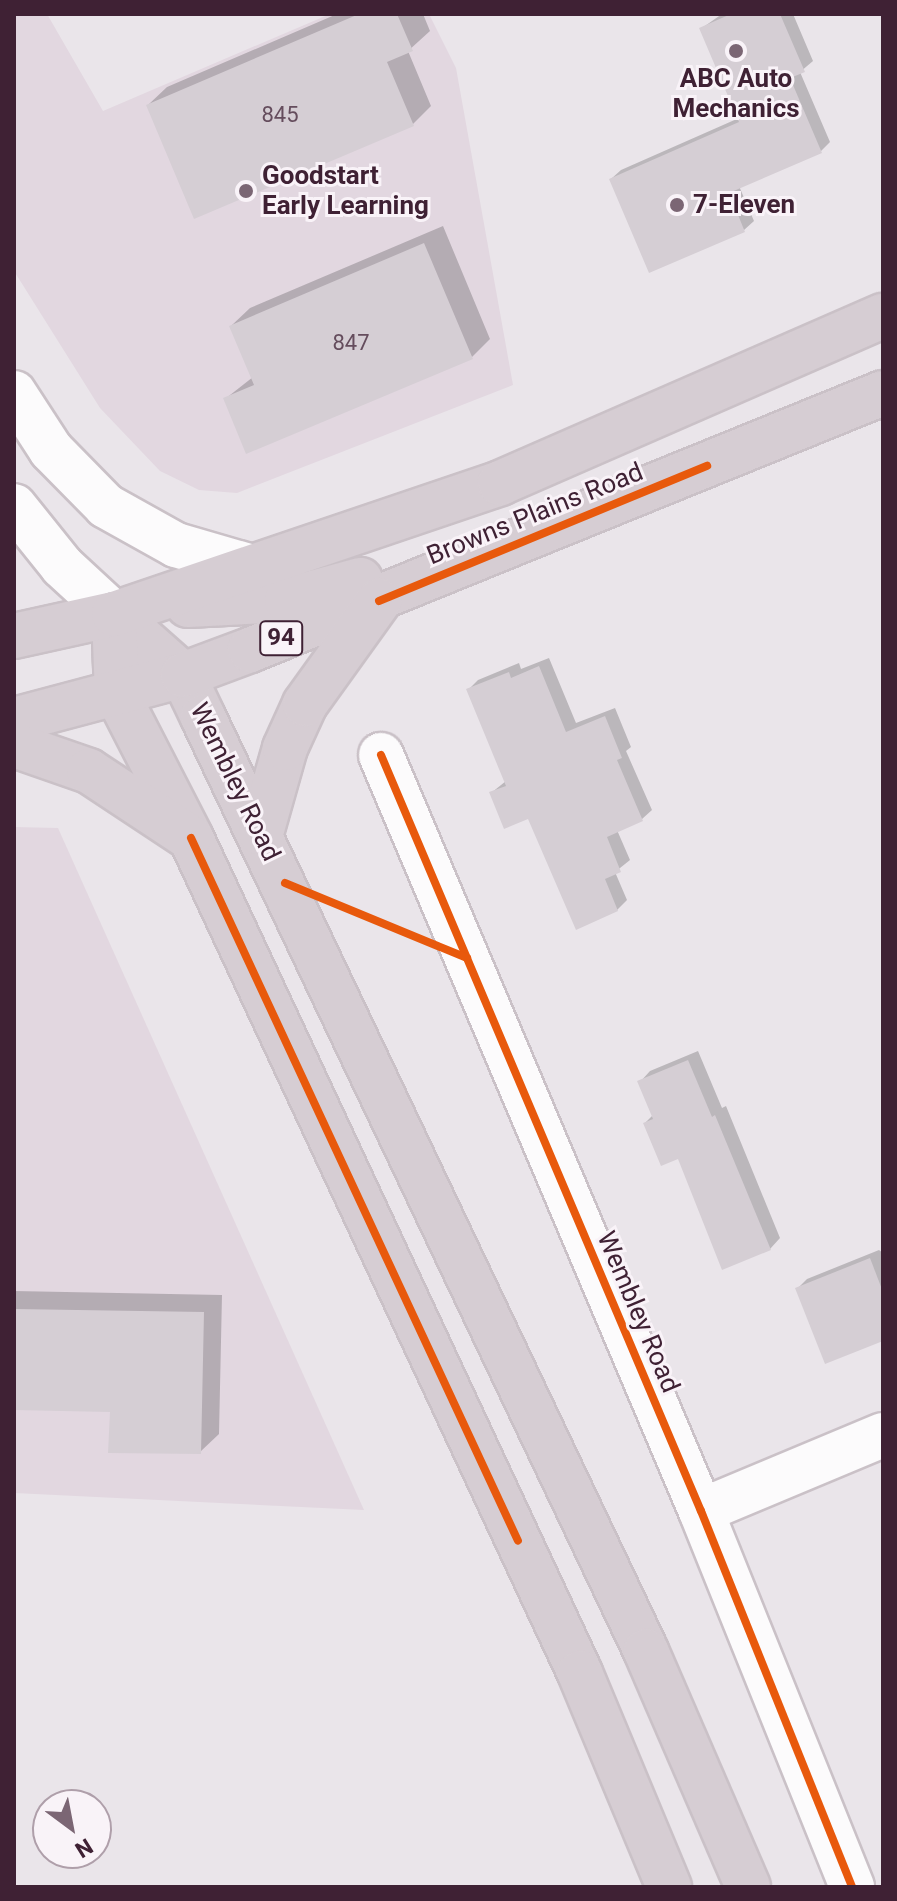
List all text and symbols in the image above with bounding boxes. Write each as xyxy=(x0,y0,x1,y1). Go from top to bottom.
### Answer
marker: ABC Auto Mechanics xyxy=(727,42,745,60)
place label: ABC Auto Mechanics xyxy=(672,63,800,124)
house number: 845 xyxy=(261,102,299,128)
place label: Goodstart Early Learning xyxy=(262,160,429,222)
marker: Goodstart Early Learning xyxy=(237,182,255,200)
place label: 7-Eleven xyxy=(693,189,795,221)
marker: 7-Eleven xyxy=(668,196,686,214)
house number: 847 xyxy=(332,330,370,356)
street label: Browns Plains Road xyxy=(422,456,648,572)
road number: 94 xyxy=(259,618,303,658)
street label: Wembley Road xyxy=(183,698,287,866)
street label: Wembley Road xyxy=(590,1227,686,1397)
north arrow xyxy=(32,1789,112,1869)
text: N xyxy=(71,1833,97,1863)

